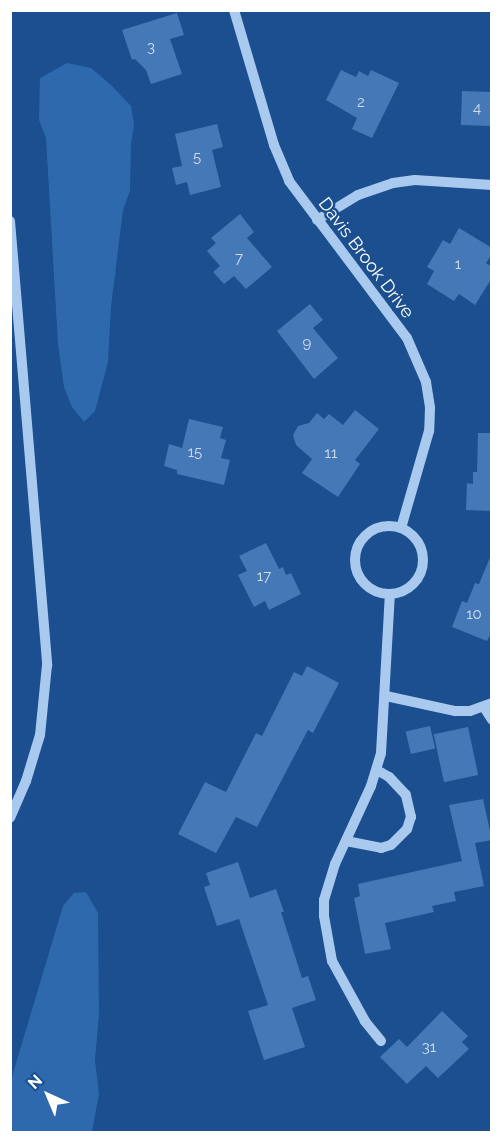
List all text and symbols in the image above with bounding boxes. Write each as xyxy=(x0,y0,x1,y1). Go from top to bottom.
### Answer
house number: 3 xyxy=(147,39,155,57)
house number: 2 xyxy=(357,94,365,112)
house number: 4 xyxy=(473,100,481,118)
house number: 5 xyxy=(193,149,201,167)
street label: Davis Brook Drive xyxy=(314,193,418,323)
house number: 7 xyxy=(235,250,243,268)
house number: 1 xyxy=(455,256,461,274)
house number: 9 xyxy=(303,335,311,353)
house number: 15 xyxy=(188,444,202,462)
house number: 11 xyxy=(325,445,337,463)
house number: 17 xyxy=(257,568,271,586)
house number: 10 xyxy=(466,606,482,624)
house number: 31 xyxy=(422,1039,436,1057)
north arrow xyxy=(18,1065,78,1125)
text: N xyxy=(24,1071,46,1093)

